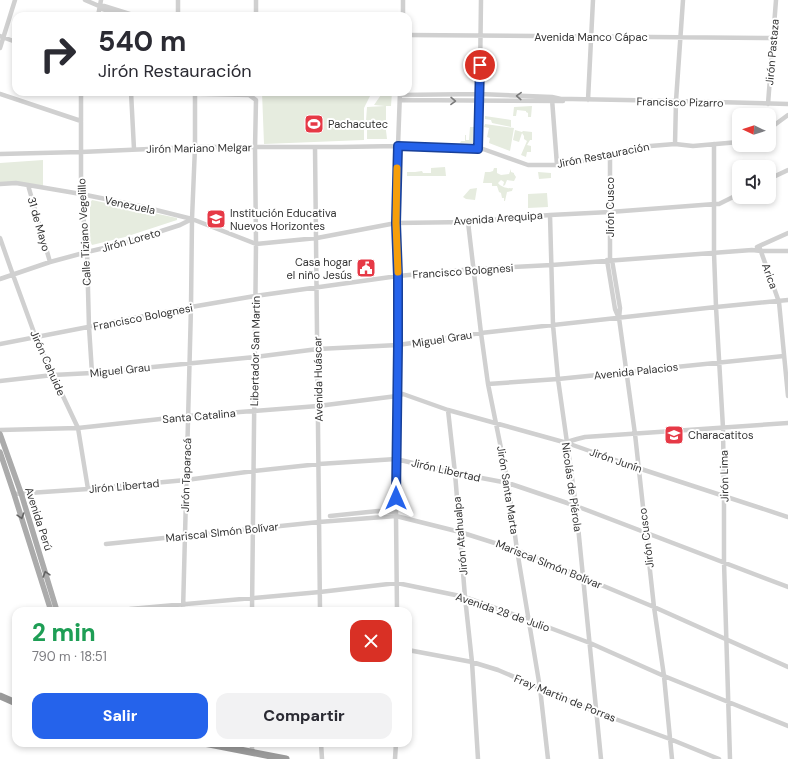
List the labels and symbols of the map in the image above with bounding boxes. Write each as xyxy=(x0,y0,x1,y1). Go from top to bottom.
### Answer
street label: Jirón Pastaza xyxy=(762,18,782,86)
street label: Avenida Manco Cápac xyxy=(534,30,648,44)
pin xyxy=(463,48,497,82)
one-way arrow xyxy=(516,91,522,100)
street label: Francisco Pizarro xyxy=(636,94,724,110)
one-way arrow xyxy=(450,97,456,105)
north arrow xyxy=(732,108,776,152)
sports icon: Pachacutec xyxy=(303,113,325,135)
place label: Pachacutec xyxy=(328,117,388,131)
street label: Jirón Restauración xyxy=(556,139,650,171)
street label: Jirón Mariano Melgar xyxy=(146,140,252,156)
street label: Jirón Cusco xyxy=(603,177,617,237)
street label: Calle Tiziano Vegelillo xyxy=(74,178,94,286)
street label: Venezuela xyxy=(103,193,157,217)
street label: 31 de Mayo xyxy=(25,195,53,253)
place label: Institución Educativa Nuevos Horizontes xyxy=(230,206,336,233)
school or university icon: Institución Educativa Nuevos Horizontes xyxy=(205,208,227,230)
street label: Avenida Arequipa xyxy=(453,208,543,228)
street label: Jirón Loreto xyxy=(100,225,162,255)
place label: Casa hogar el niño Jesús xyxy=(287,255,352,282)
public building icon: Casa hogar el niño Jesús xyxy=(355,257,377,279)
street label: Francisco Bolognesi xyxy=(412,260,514,282)
street label: Arica xyxy=(759,261,781,291)
street label: Libertador San Martin xyxy=(247,296,263,406)
street label: Francisco Bolognesi xyxy=(92,300,194,334)
street label: Miguel Grau xyxy=(411,327,473,351)
street label: Jirón Cahuide xyxy=(27,328,69,398)
street label: Avenida Huáscar xyxy=(310,336,326,422)
street label: Miguel Grau xyxy=(89,360,151,380)
street label: Avenida Palacios xyxy=(593,360,679,382)
street label: Santa Catalina xyxy=(162,406,236,426)
school or university icon: Characatitos xyxy=(663,424,685,446)
place label: Characatitos xyxy=(688,428,754,442)
street label: Jirón Taparacá xyxy=(178,438,194,512)
street label: Nicolás de Piérola xyxy=(559,441,585,533)
street label: Jirón Junín xyxy=(588,444,644,476)
street label: Jirón Santa Marta xyxy=(494,445,522,535)
street label: Jirón Lima xyxy=(717,450,731,502)
street label: Jirón Libertad xyxy=(410,455,482,485)
street label: Jirón Libertad xyxy=(88,476,160,496)
position arrow xyxy=(375,477,417,519)
street label: Avenida Perú xyxy=(22,485,56,553)
street label: Jirón Atahualpa xyxy=(450,496,470,576)
street label: Jirón Cusco xyxy=(635,507,657,569)
one-way arrow xyxy=(16,512,25,519)
street label: Mariscal SImón Bolívar xyxy=(165,519,279,545)
street label: Mariscal SImón Bolívar xyxy=(494,536,604,592)
one-way arrow xyxy=(42,570,51,577)
street label: Avenida 28 de Julio xyxy=(454,589,552,635)
street label: Fray Martin de Porras xyxy=(512,671,618,725)

